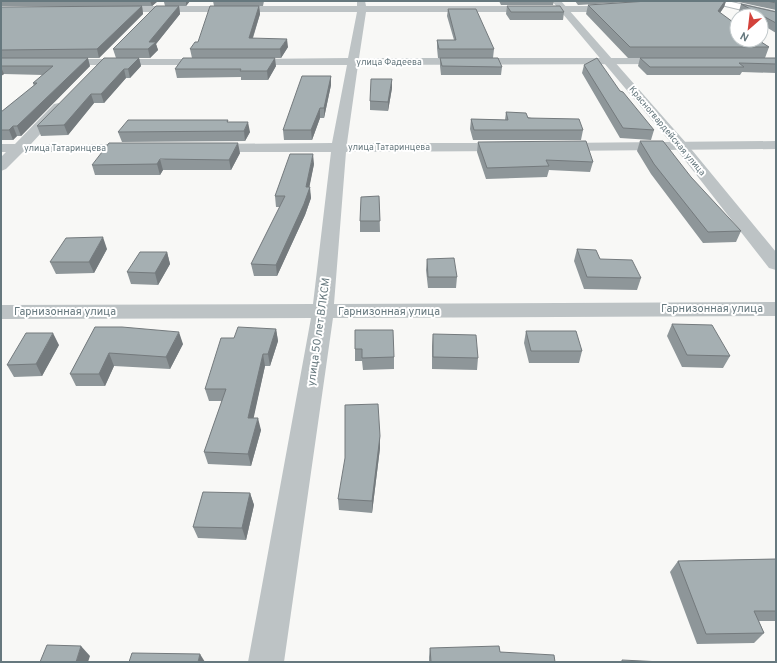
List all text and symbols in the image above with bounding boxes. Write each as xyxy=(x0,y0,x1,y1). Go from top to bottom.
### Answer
north arrow xyxy=(729,8,769,48)
text: N xyxy=(738,28,752,44)
street label: улица Фадеева xyxy=(356,57,422,68)
street label: Красногвардейская улица xyxy=(626,84,708,178)
street label: улица Татаринцева xyxy=(348,142,430,153)
street label: улица Татаринцева xyxy=(24,143,106,154)
street label: улица 50 лет ВЛКСМ xyxy=(304,277,334,387)
street label: Гарнизонная улица xyxy=(661,302,763,316)
street label: Гарнизонная улица xyxy=(14,305,116,319)
street label: Гарнизонная улица xyxy=(338,305,440,319)

